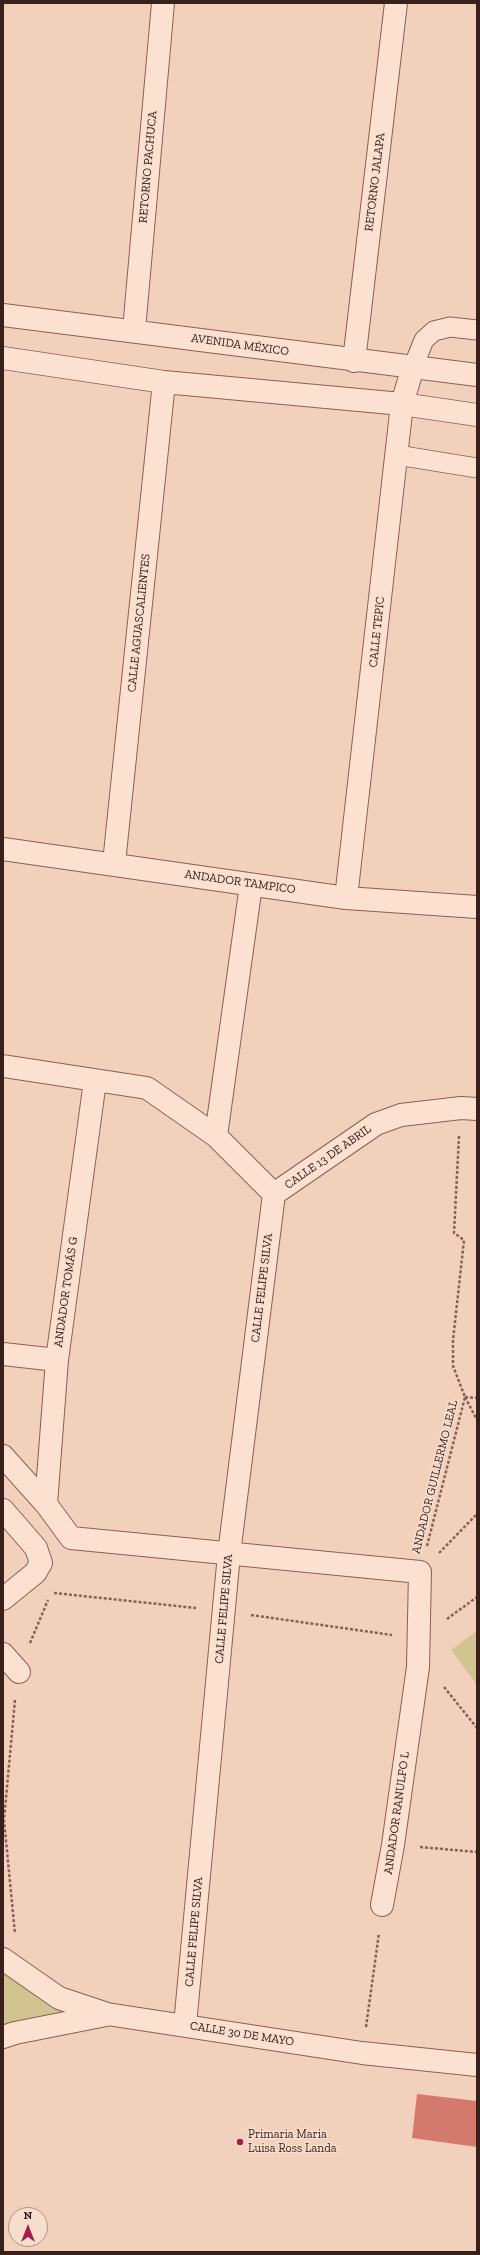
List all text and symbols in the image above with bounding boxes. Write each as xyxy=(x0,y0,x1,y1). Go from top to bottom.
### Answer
street label: RETORNO PACHUCA xyxy=(136,110,160,224)
street label: RETORNO JALAPA xyxy=(362,132,388,232)
street label: AVENIDA MÉXICO xyxy=(190,331,290,359)
street label: CALLE AGUASCALIENTES xyxy=(125,553,153,693)
street label: CALLE TEPIC xyxy=(366,596,388,668)
street label: ANDADOR TAMPICO xyxy=(184,867,296,897)
street label: CALLE 13 DE ABRIL xyxy=(282,1122,374,1192)
street label: CALLE FELIPE SILVA xyxy=(248,1233,276,1343)
street label: ANDADOR TOMÁS G xyxy=(51,1236,81,1348)
street label: ANDADOR GUILLERMO LEAL xyxy=(409,1399,461,1555)
street label: CALLE FELIPE SILVA xyxy=(212,1554,236,1664)
street label: ANDADOR RANULFO L xyxy=(381,1751,413,1875)
street label: CALLE FELIPE SILVA xyxy=(182,1877,206,1987)
street label: CALLE 30 DE MAYO xyxy=(189,2019,295,2049)
place label: Primaria Maria Luisa Ross Landa xyxy=(248,2128,337,2156)
marker: Primaria Maria Luisa Ross Landa xyxy=(235,2137,245,2147)
north arrow xyxy=(8,2207,48,2247)
text: N xyxy=(24,2209,32,2222)

